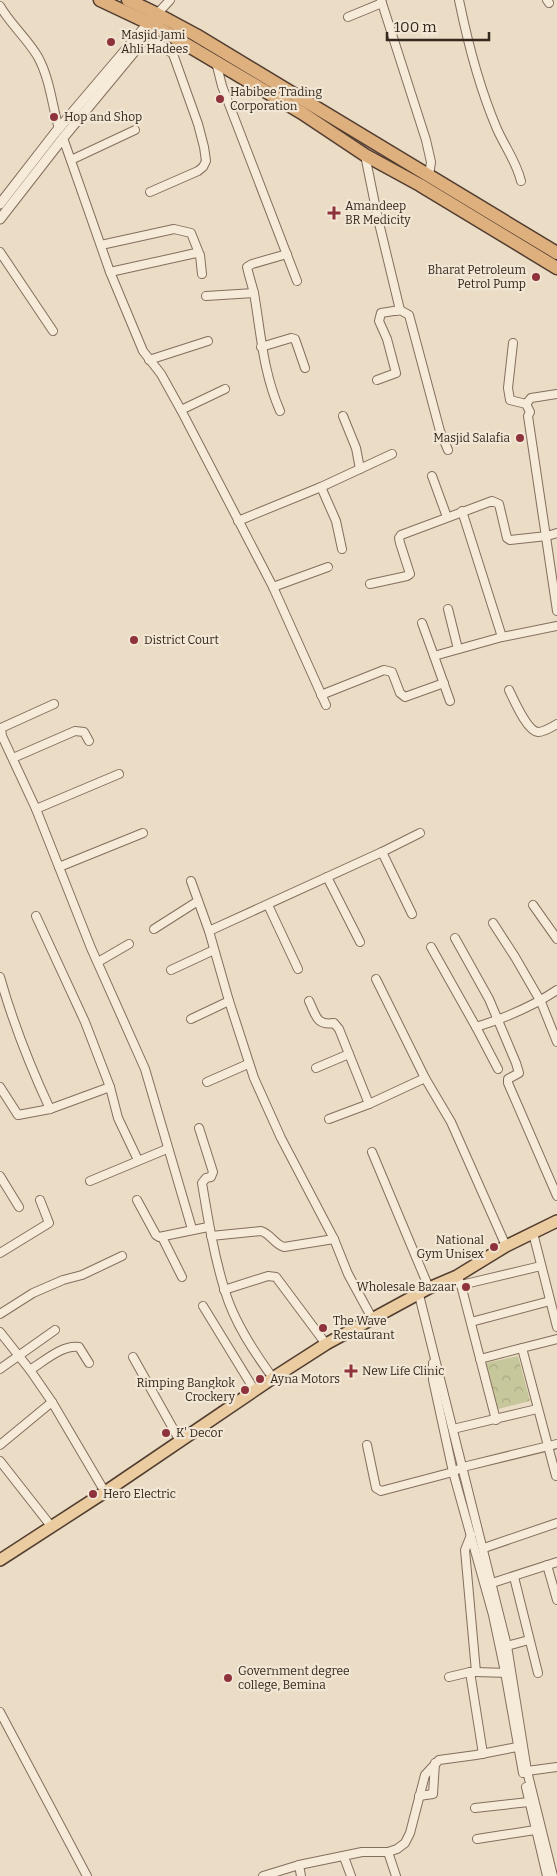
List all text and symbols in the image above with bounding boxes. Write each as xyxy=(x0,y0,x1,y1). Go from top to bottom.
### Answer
scale bar xyxy=(387,10,490,42)
text: 100 m xyxy=(394,18,437,36)
place label: Masjid Jami Ahli Hadees xyxy=(121,28,188,56)
marker: Masjid Jami Ahli Hadees xyxy=(105,36,117,48)
place label: Habibee Trading Corporation xyxy=(230,85,322,113)
marker: Habibee Trading Corporation xyxy=(214,93,226,105)
place label: Hop and Shop xyxy=(64,110,142,124)
marker: Hop and Shop xyxy=(48,111,60,123)
place label: Amandeep BR Medicity xyxy=(345,199,411,227)
marker: Amandeep BR Medicity xyxy=(327,206,341,220)
place label: Bharat Petroleum Petrol Pump xyxy=(427,263,527,291)
marker: Bharat Petroleum Petrol Pump xyxy=(530,271,542,283)
place label: Masjid Salafia xyxy=(433,431,510,445)
marker: Masjid Salafia xyxy=(514,432,526,444)
place label: District Court xyxy=(144,633,220,647)
marker: District Court xyxy=(128,634,140,646)
place label: National Gym Unisex xyxy=(417,1233,485,1261)
marker: National Gym Unisex xyxy=(488,1241,500,1253)
place label: Wholesale Bazaar xyxy=(357,1280,457,1294)
marker: Wholesale Bazaar xyxy=(460,1281,472,1293)
place label: The Wave Restaurant xyxy=(333,1314,395,1342)
marker: The Wave Restaurant xyxy=(317,1322,329,1334)
marker: New Life Clinic xyxy=(344,1364,358,1378)
place label: New Life Clinic xyxy=(362,1364,444,1378)
place label: Ayna Motors xyxy=(270,1372,340,1386)
marker: Ayna Motors xyxy=(254,1373,266,1385)
place label: Rimping Bangkok Crockery xyxy=(137,1376,236,1404)
marker: Rimping Bangkok Crockery xyxy=(239,1384,251,1396)
place label: K' Decor xyxy=(176,1426,223,1440)
marker: K' Decor xyxy=(160,1427,172,1439)
place label: Hero Electric xyxy=(103,1487,176,1501)
marker: Hero Electric xyxy=(87,1488,99,1500)
place label: Government degree college, Bemina xyxy=(238,1664,350,1692)
marker: Government degree college, Bemina xyxy=(222,1672,234,1684)

